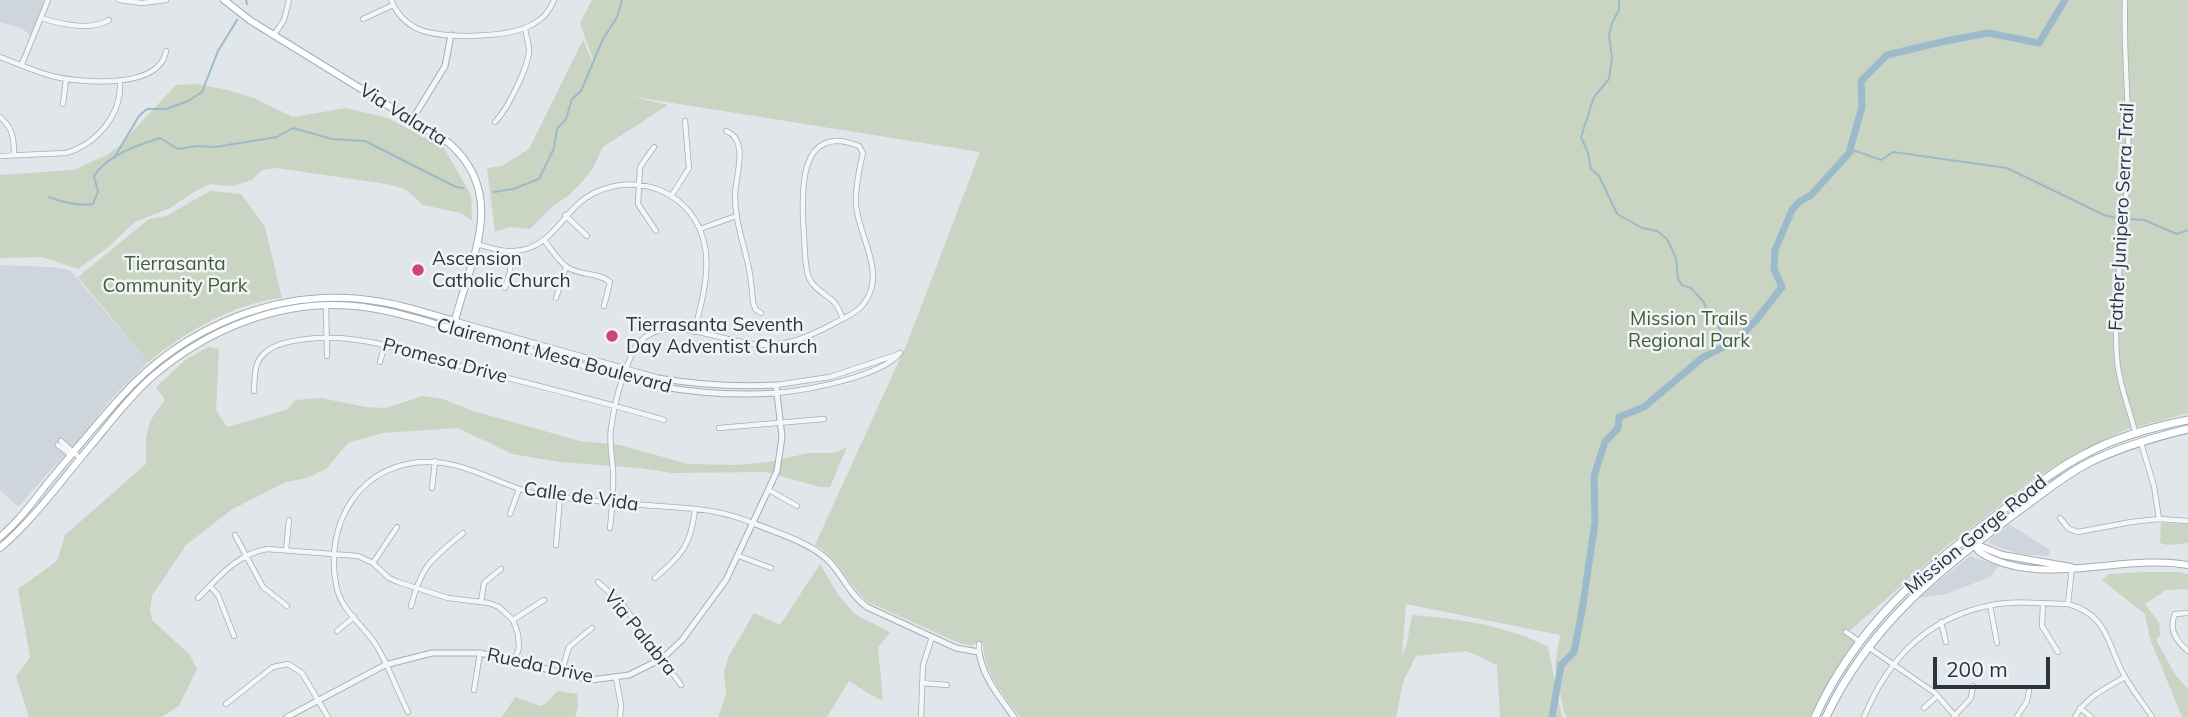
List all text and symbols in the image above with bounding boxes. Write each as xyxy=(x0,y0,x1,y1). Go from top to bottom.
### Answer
street label: Via Valarta xyxy=(355,79,451,151)
street label: Father Junipero Serra Trail xyxy=(2105,102,2139,332)
place label: Ascension Catholic Church xyxy=(432,248,571,292)
park label: Tierrasanta Community Park xyxy=(103,253,247,297)
marker: Ascension Catholic Church xyxy=(410,262,426,278)
park label: Mission Trails Regional Park xyxy=(1628,308,1750,352)
street label: Clairemont Mesa Boulevard xyxy=(434,314,674,398)
place label: Tierrasanta Seventh Day Adventist Church xyxy=(626,314,818,358)
marker: Tierrasanta Seventh Day Adventist Church xyxy=(604,328,620,344)
street label: Promesa Drive xyxy=(380,333,510,389)
street label: Mission Gorge Road xyxy=(1900,471,2052,599)
street label: Calle de Vida xyxy=(522,478,640,516)
street label: Via Palabra xyxy=(599,586,681,680)
street label: Rueda Drive xyxy=(485,644,595,688)
scale bar xyxy=(1936,644,2053,688)
text: 200 m xyxy=(1946,656,2008,682)

